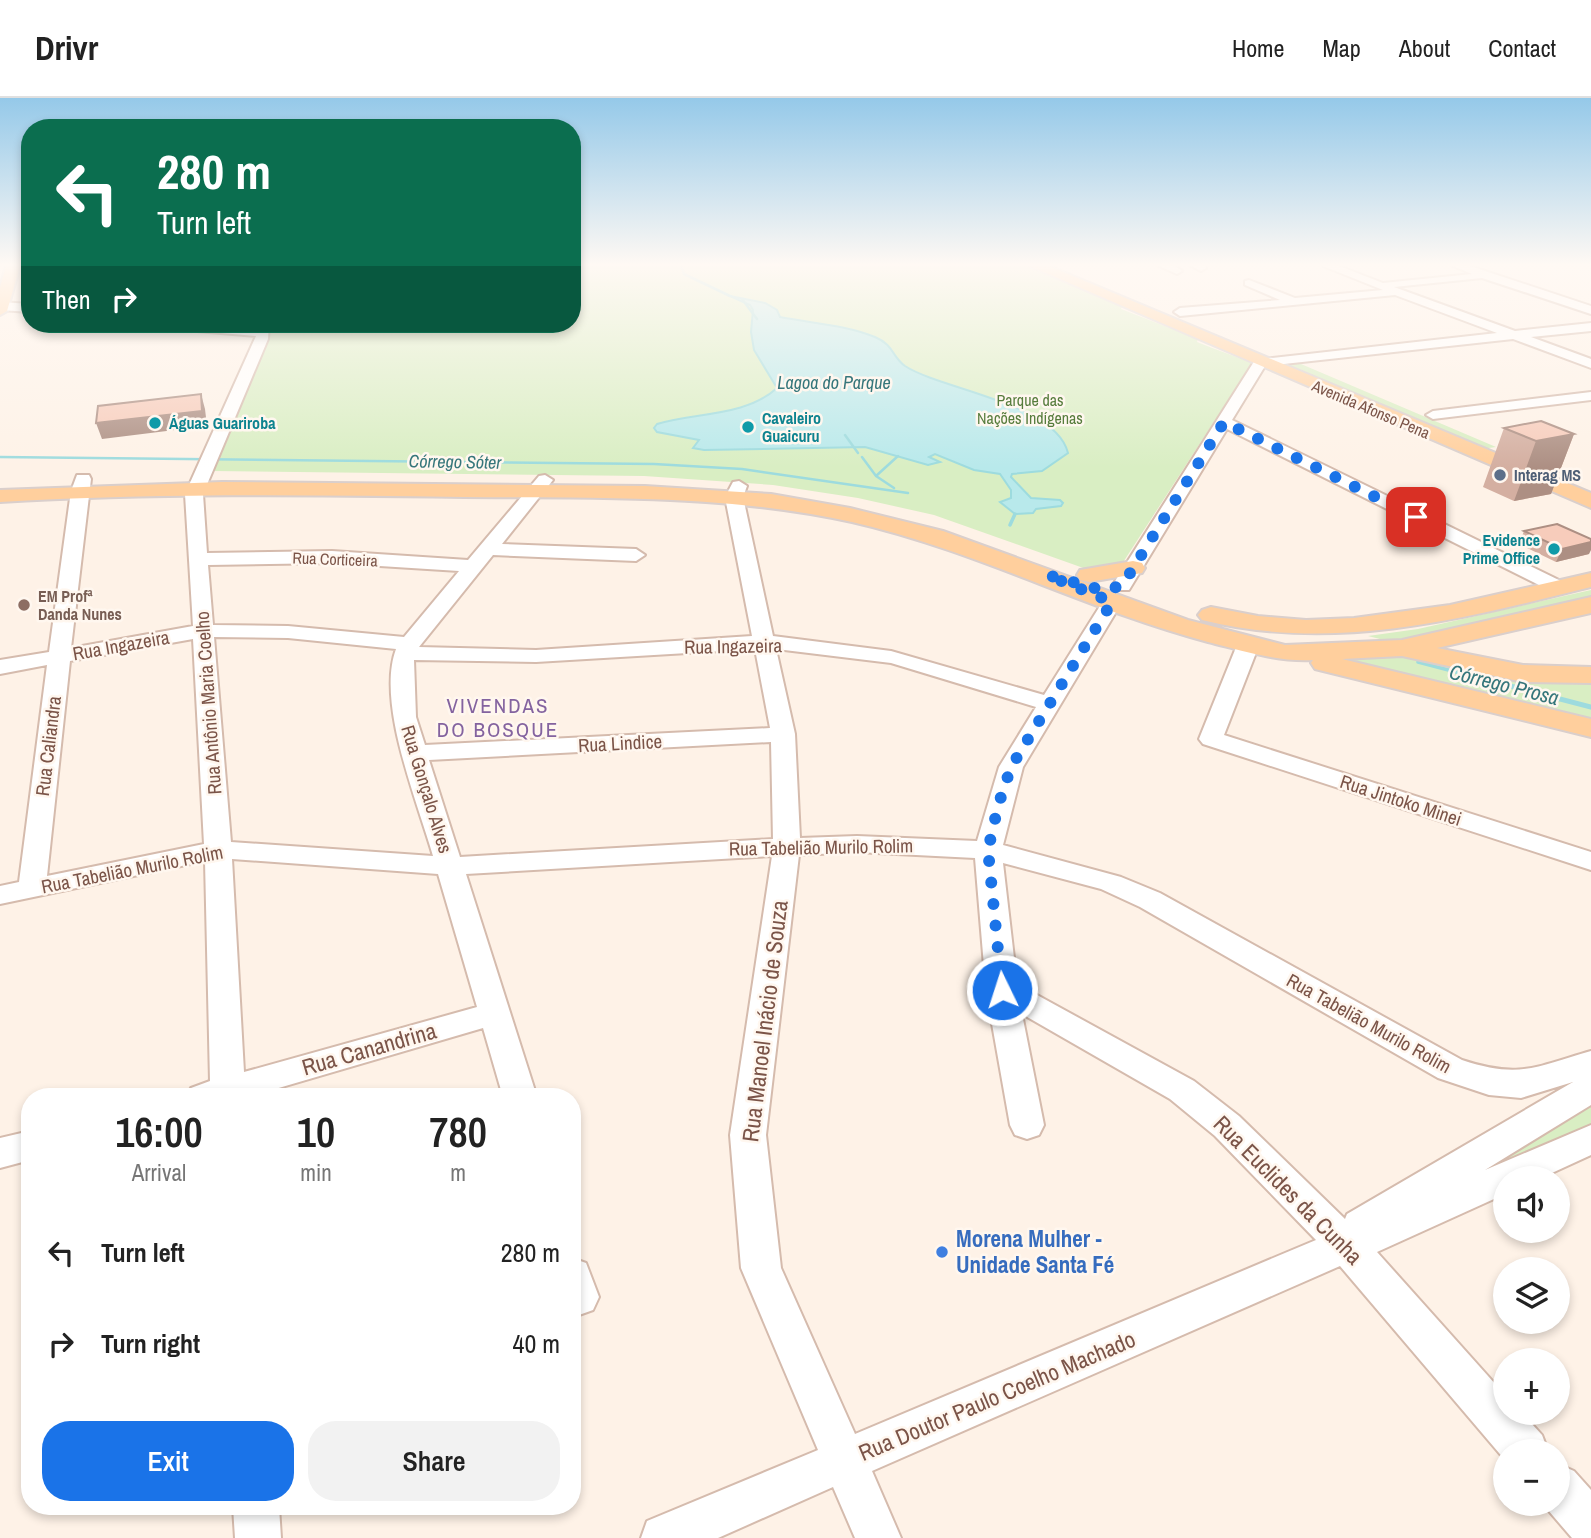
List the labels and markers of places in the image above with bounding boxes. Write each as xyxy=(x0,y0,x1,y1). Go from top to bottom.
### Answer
place label: Cavaleiro Guaicuru xyxy=(762,407,821,447)
place label: Águas Guariroba xyxy=(169,412,276,434)
marker: Águas Guariroba xyxy=(147,415,163,431)
marker: Cavaleiro Guaicuru xyxy=(740,419,756,435)
place label: Interag MS xyxy=(1514,464,1581,486)
marker: Interag MS xyxy=(1492,467,1508,483)
pin xyxy=(1386,487,1446,547)
place label: Evidence Prime Office xyxy=(1463,529,1540,569)
marker: Evidence Prime Office xyxy=(1546,541,1562,557)
place label: EM Profª Danda Nunes xyxy=(38,585,122,625)
marker: EM Profª Danda Nunes xyxy=(16,597,32,613)
place label: Morena Mulher - Unidade Santa Fé xyxy=(956,1223,1114,1280)
marker: Morena Mulher - Unidade Santa Fé xyxy=(934,1244,950,1260)

